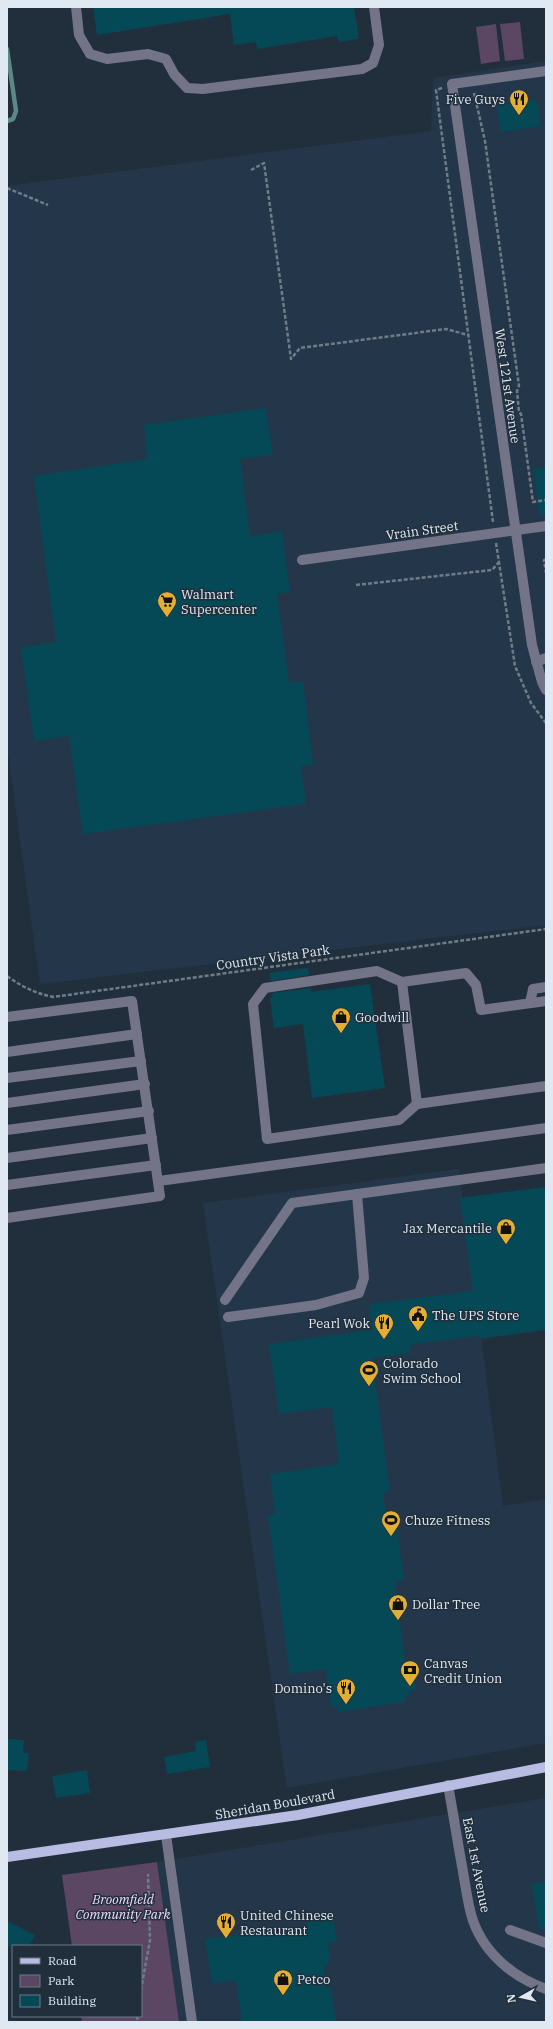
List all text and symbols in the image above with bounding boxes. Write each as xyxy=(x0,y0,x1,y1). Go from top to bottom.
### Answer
restaurant icon: Five Guys xyxy=(508,88,530,116)
place label: Five Guys xyxy=(446,91,505,108)
street label: West 121st Avenue xyxy=(491,328,524,445)
street label: Vrain Street xyxy=(385,517,460,544)
place label: Walmart Supercenter xyxy=(181,586,257,618)
supermarket icon: Walmart Supercenter xyxy=(156,590,178,618)
street label: Country Vista Park xyxy=(215,941,331,974)
shop icon: Goodwill xyxy=(330,1006,352,1034)
place label: Goodwill xyxy=(355,1009,409,1026)
shop icon: Jax Mercantile xyxy=(495,1217,517,1245)
place label: Jax Mercantile xyxy=(403,1220,492,1237)
public building icon: The UPS Store xyxy=(407,1304,429,1332)
place label: The UPS Store xyxy=(432,1307,519,1324)
restaurant icon: Pearl Wok xyxy=(373,1312,395,1340)
place label: Pearl Wok xyxy=(308,1315,370,1332)
place label: Colorado Swim School xyxy=(383,1355,462,1387)
sports icon: Colorado Swim School xyxy=(358,1359,380,1387)
sports icon: Chuze Fitness xyxy=(380,1509,402,1537)
place label: Chuze Fitness xyxy=(405,1512,490,1529)
shop icon: Dollar Tree xyxy=(387,1593,409,1621)
place label: Dollar Tree xyxy=(412,1596,480,1613)
place label: Canvas Credit Union xyxy=(424,1655,502,1687)
bank icon: Canvas Credit Union xyxy=(399,1659,421,1687)
restaurant icon: Domino's xyxy=(335,1677,357,1705)
place label: Domino's xyxy=(274,1680,332,1697)
street label: Sheridan Boulevard xyxy=(214,1786,336,1823)
street label: East 1st Avenue xyxy=(459,1816,494,1914)
park label: Broomfield Community Park xyxy=(76,1891,171,1923)
place label: United Chinese Restaurant xyxy=(240,1907,334,1939)
restaurant icon: United Chinese Restaurant xyxy=(215,1911,237,1939)
legend xyxy=(12,1945,142,2017)
text: Road xyxy=(48,1953,77,1968)
shop icon: Petco xyxy=(272,1968,294,1996)
place label: Petco xyxy=(297,1971,330,1988)
text: Park xyxy=(48,1973,74,1988)
north arrow xyxy=(501,1977,541,2017)
text: Building xyxy=(48,1993,96,2008)
text: N xyxy=(504,1993,519,2004)

